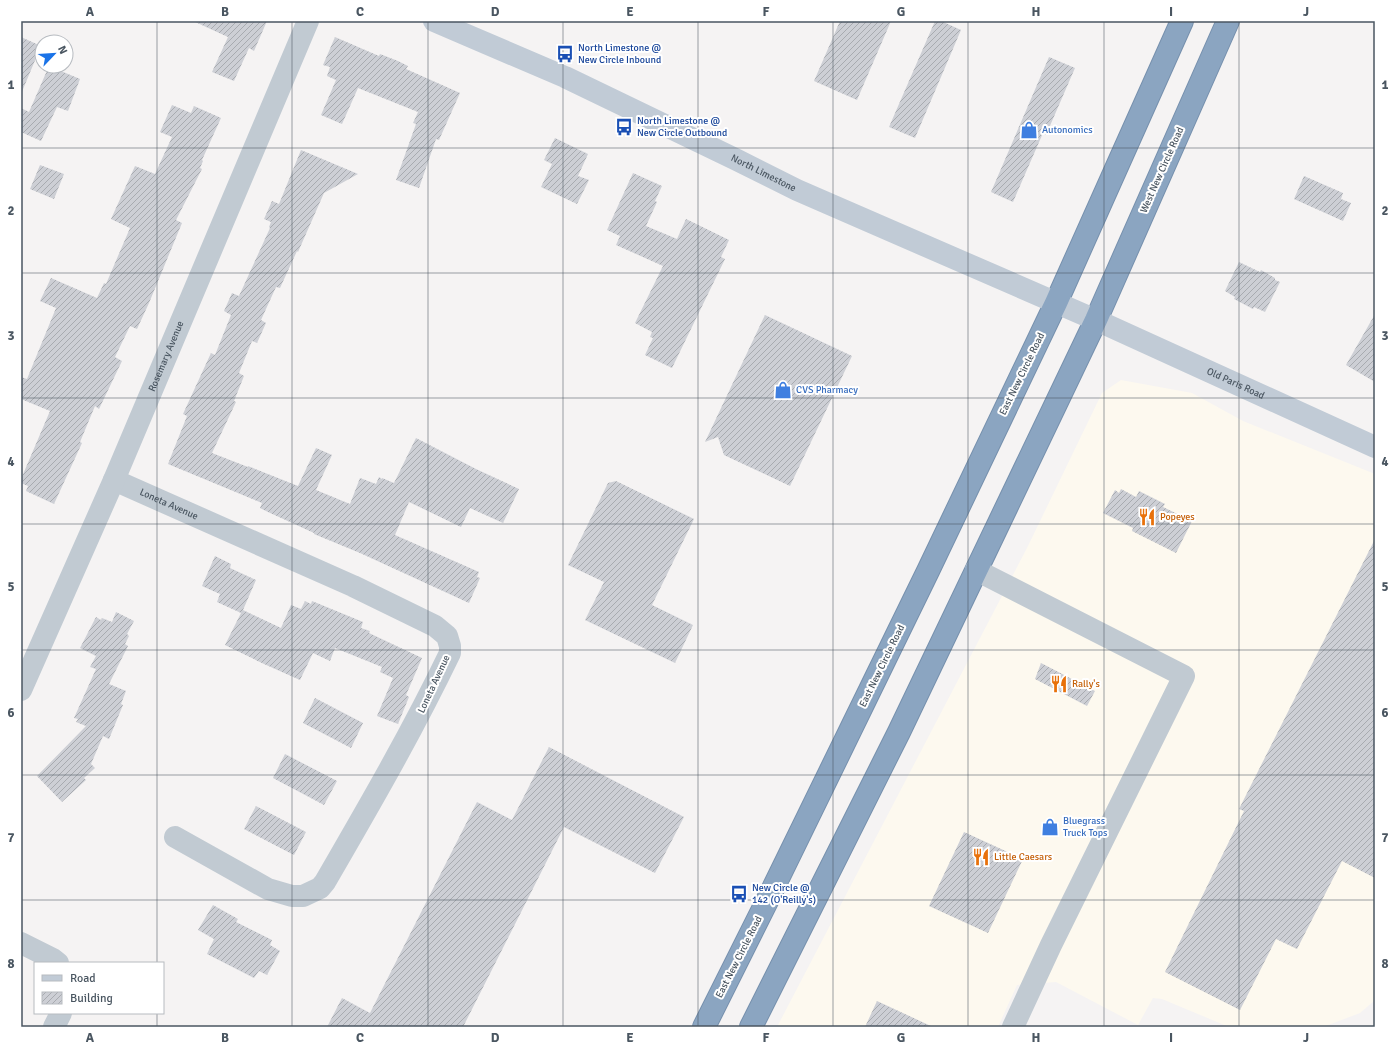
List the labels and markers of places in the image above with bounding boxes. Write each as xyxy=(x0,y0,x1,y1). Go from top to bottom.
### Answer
place label: North Limestone @ New Circle Inbound xyxy=(578,42,661,66)
bus stop icon: North Limestone @ New Circle Inbound xyxy=(555,44,575,64)
place label: North Limestone @ New Circle Outbound xyxy=(637,115,727,139)
bus stop icon: North Limestone @ New Circle Outbound xyxy=(614,117,634,137)
shop icon: Autonomics xyxy=(1019,120,1039,140)
place label: Autonomics xyxy=(1042,124,1093,136)
shop icon: CVS Pharmacy xyxy=(773,380,793,400)
place label: CVS Pharmacy xyxy=(796,384,858,396)
restaurant icon: Popeyes xyxy=(1137,507,1157,527)
place label: Popeyes xyxy=(1160,511,1195,523)
restaurant icon: Rally's xyxy=(1049,674,1069,694)
place label: Rally's xyxy=(1072,678,1100,690)
place label: Bluegrass Truck Tops xyxy=(1063,815,1108,839)
shop icon: Bluegrass Truck Tops xyxy=(1040,817,1060,837)
restaurant icon: Little Caesars xyxy=(971,847,991,867)
place label: Little Caesars xyxy=(994,851,1053,863)
place label: New Circle @ 142 (O'Reilly's) xyxy=(752,882,816,906)
bus stop icon: New Circle @ 142 (O'Reilly's) xyxy=(729,884,749,904)

